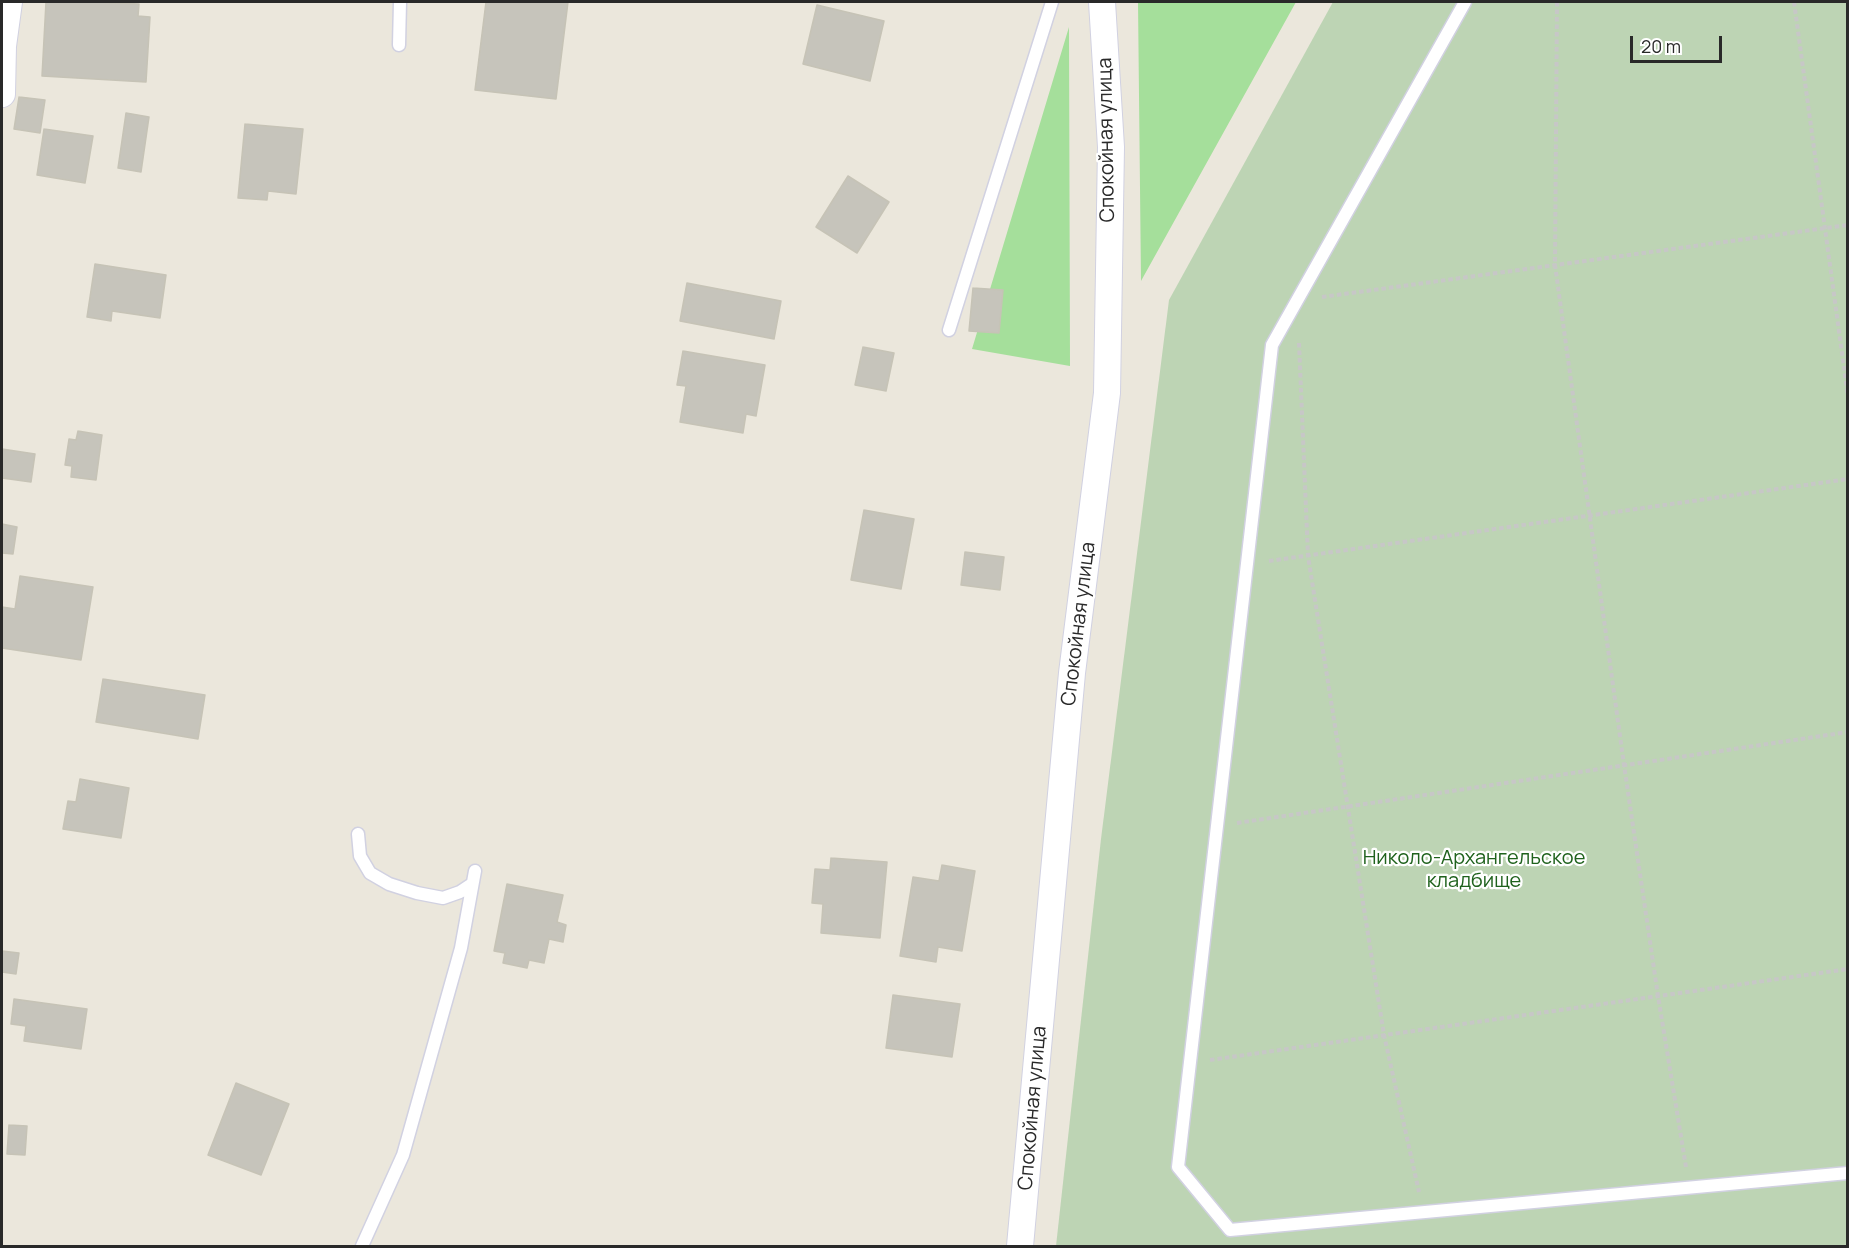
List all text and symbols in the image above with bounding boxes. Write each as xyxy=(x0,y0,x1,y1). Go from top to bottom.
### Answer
scale bar xyxy=(1633,24,1724,62)
text: 20 m xyxy=(1641,34,1681,58)
street label: Спокойная улица xyxy=(1094,57,1120,223)
street label: Спокойная улица xyxy=(1057,541,1101,707)
park label: Николо-Архангельское кладбище xyxy=(1363,846,1585,893)
street label: Спокойная улица xyxy=(1014,1025,1052,1191)

